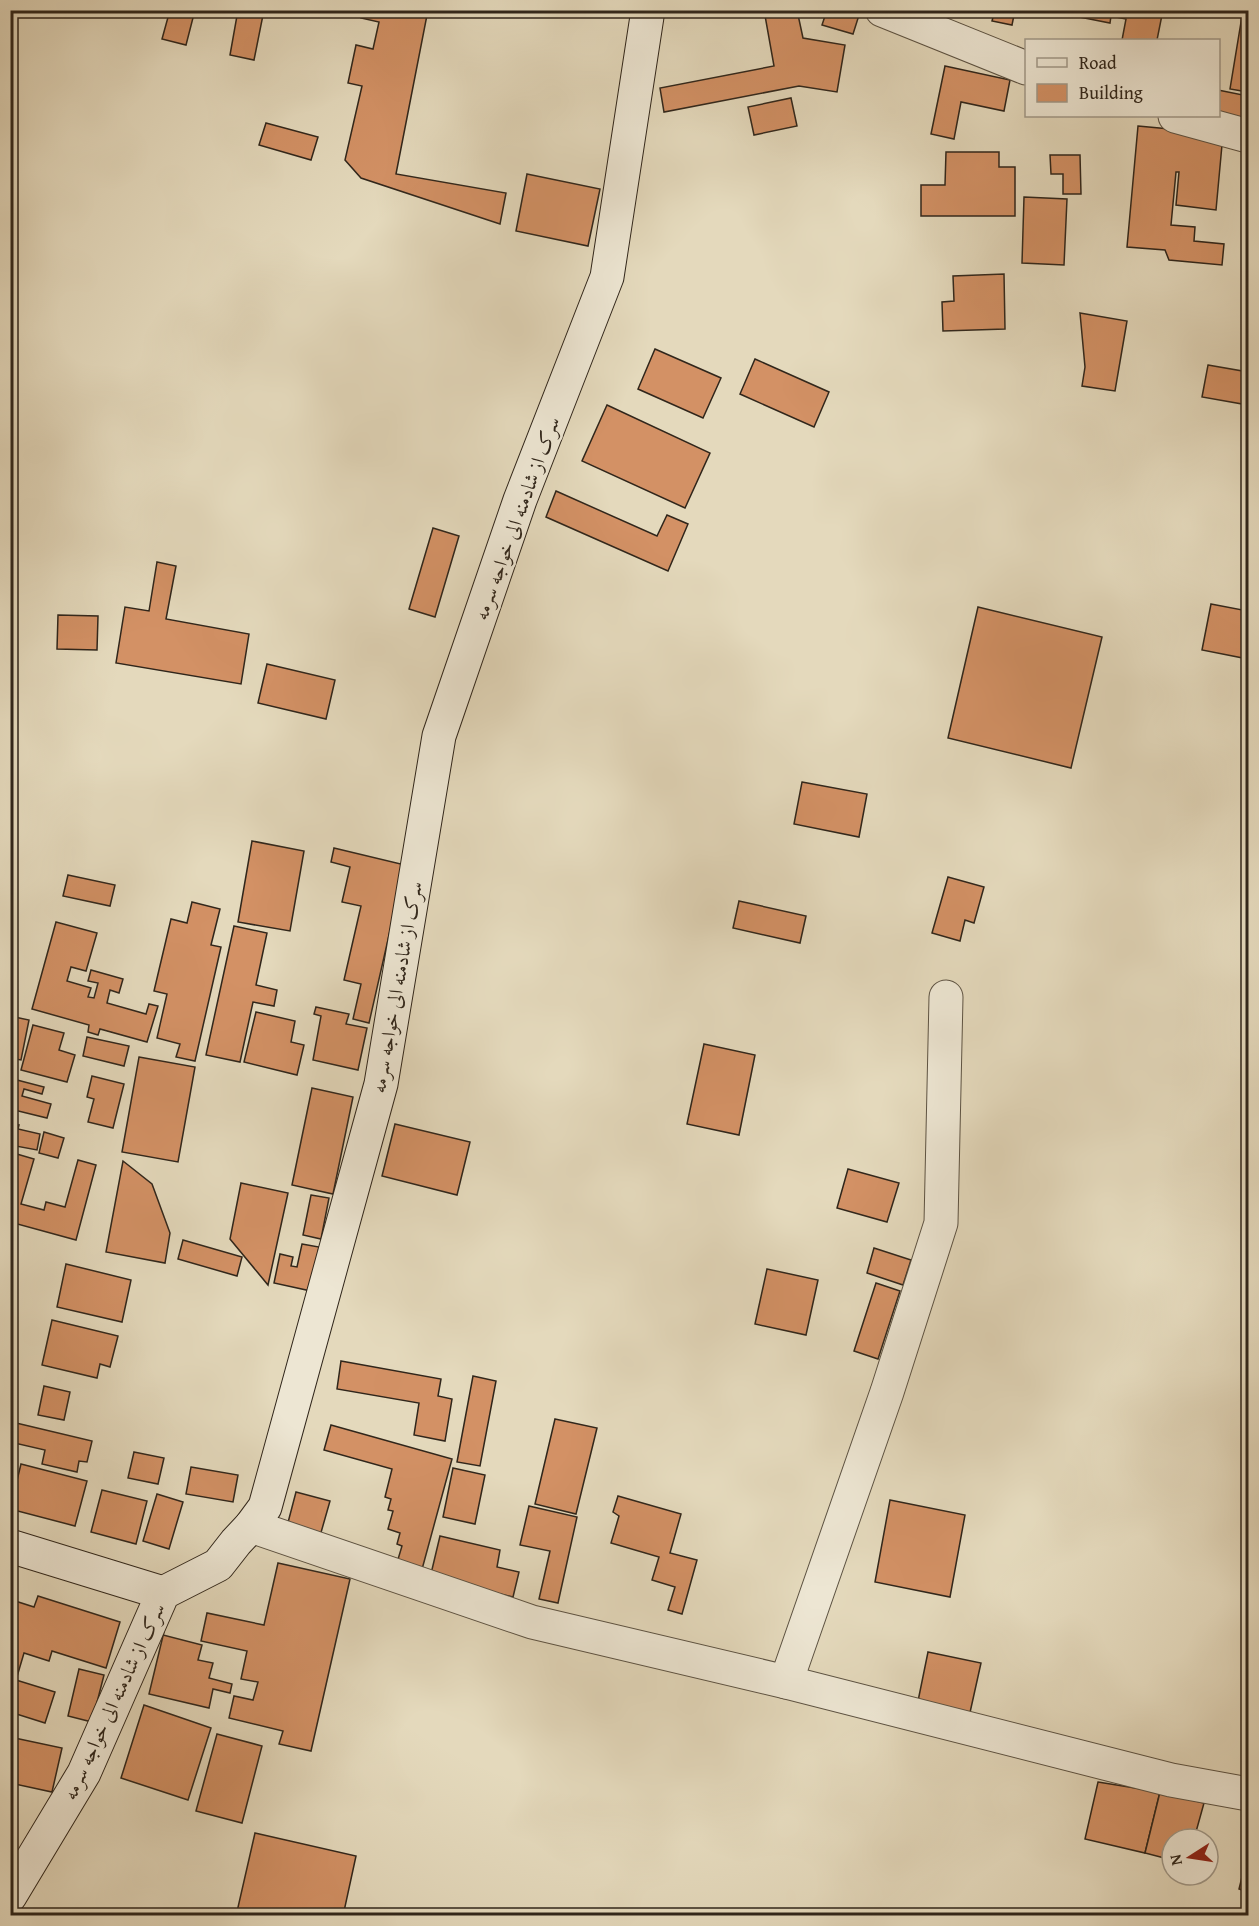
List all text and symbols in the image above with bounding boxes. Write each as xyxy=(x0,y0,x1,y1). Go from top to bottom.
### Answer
legend xyxy=(1025,39,1220,117)
text: Road xyxy=(1079,49,1117,76)
text: Building xyxy=(1079,79,1143,106)
street label: سرک از شادمنه الی خواجه سرمه xyxy=(466,412,566,624)
street label: سرک از شادمنه الی خواجه سرمه xyxy=(363,879,429,1095)
street label: سرک از شادمنه الی خواجه سرمه xyxy=(55,1598,171,1804)
north arrow xyxy=(1160,1827,1220,1887)
text: N xyxy=(1162,1852,1188,1868)

